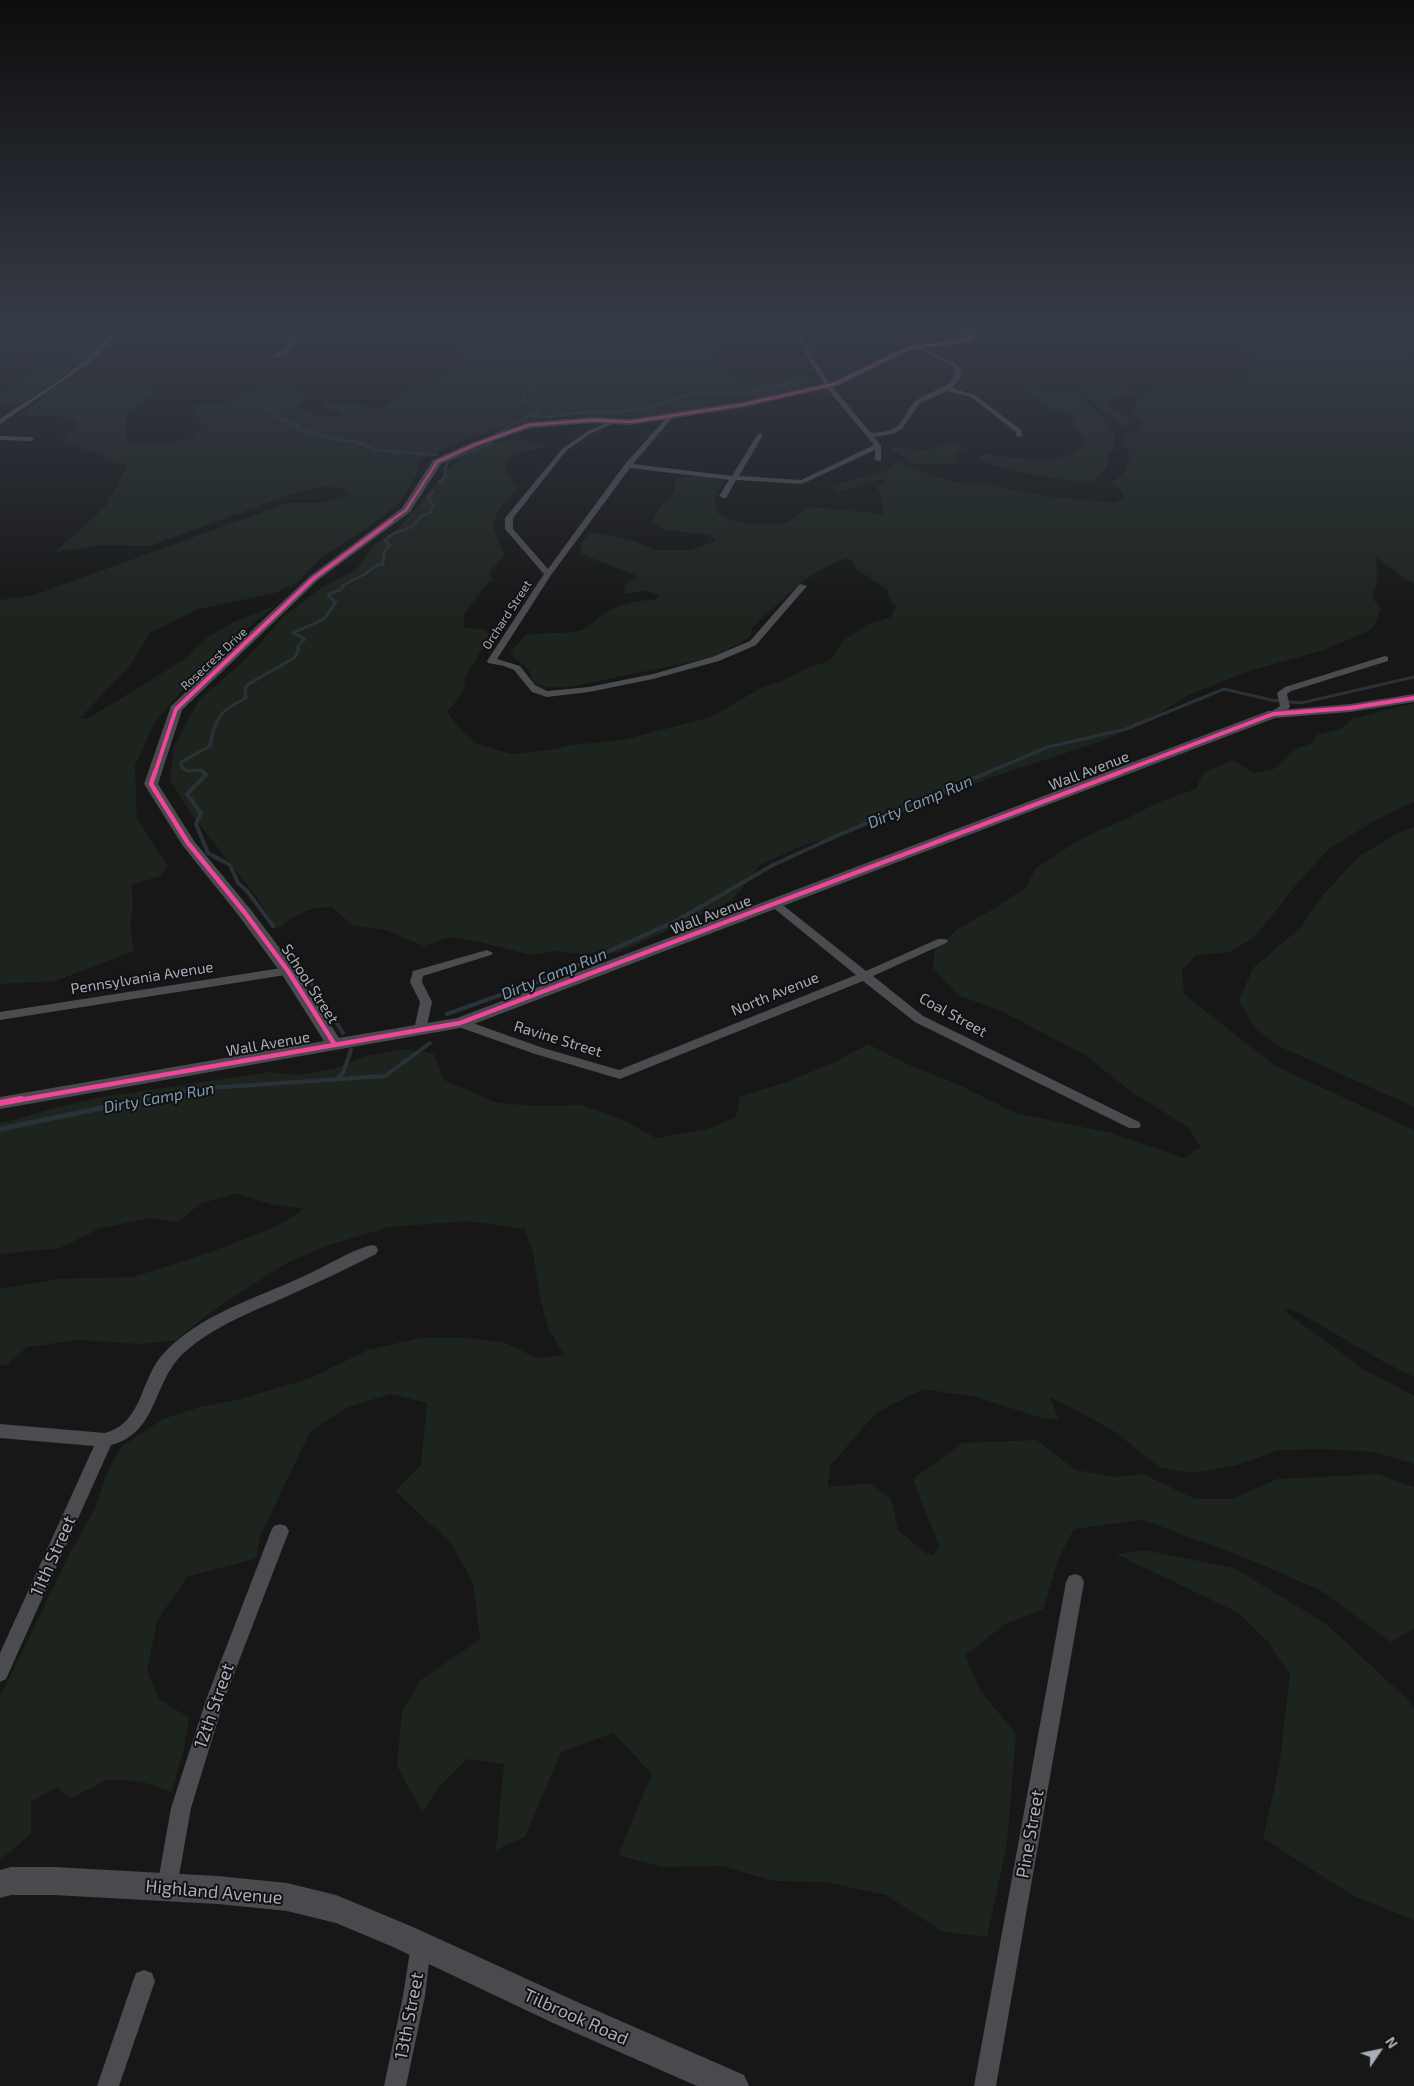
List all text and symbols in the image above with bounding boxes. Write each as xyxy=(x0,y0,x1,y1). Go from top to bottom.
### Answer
street label: Orchard Street xyxy=(479,578,535,652)
street label: Rosecrest Drive xyxy=(178,625,250,693)
street label: Wall Avenue xyxy=(1046,747,1132,795)
water label: Dirty Camp Run xyxy=(865,771,975,833)
street label: Wall Avenue xyxy=(668,891,754,939)
street label: School Street xyxy=(278,941,342,1027)
water label: Dirty Camp Run xyxy=(498,944,610,1004)
street label: Pennsylvania Avenue xyxy=(69,958,215,998)
street label: North Avenue xyxy=(728,968,822,1020)
street label: Coal Street xyxy=(916,989,990,1041)
street label: Ravine Street xyxy=(512,1017,604,1061)
street label: Wall Avenue xyxy=(225,1028,311,1060)
water label: Dirty Camp Run xyxy=(102,1079,216,1117)
street label: 11th Street xyxy=(26,1512,80,1600)
street label: 12th Street xyxy=(189,1661,239,1751)
street label: Pine Street xyxy=(1012,1788,1048,1880)
street label: Highland Avenue xyxy=(145,1875,283,1909)
street label: 13th Street xyxy=(390,1970,428,2062)
street label: Tilbrook Road xyxy=(520,1984,632,2050)
north arrow xyxy=(1354,2026,1404,2076)
text: N xyxy=(1382,2033,1402,2051)

